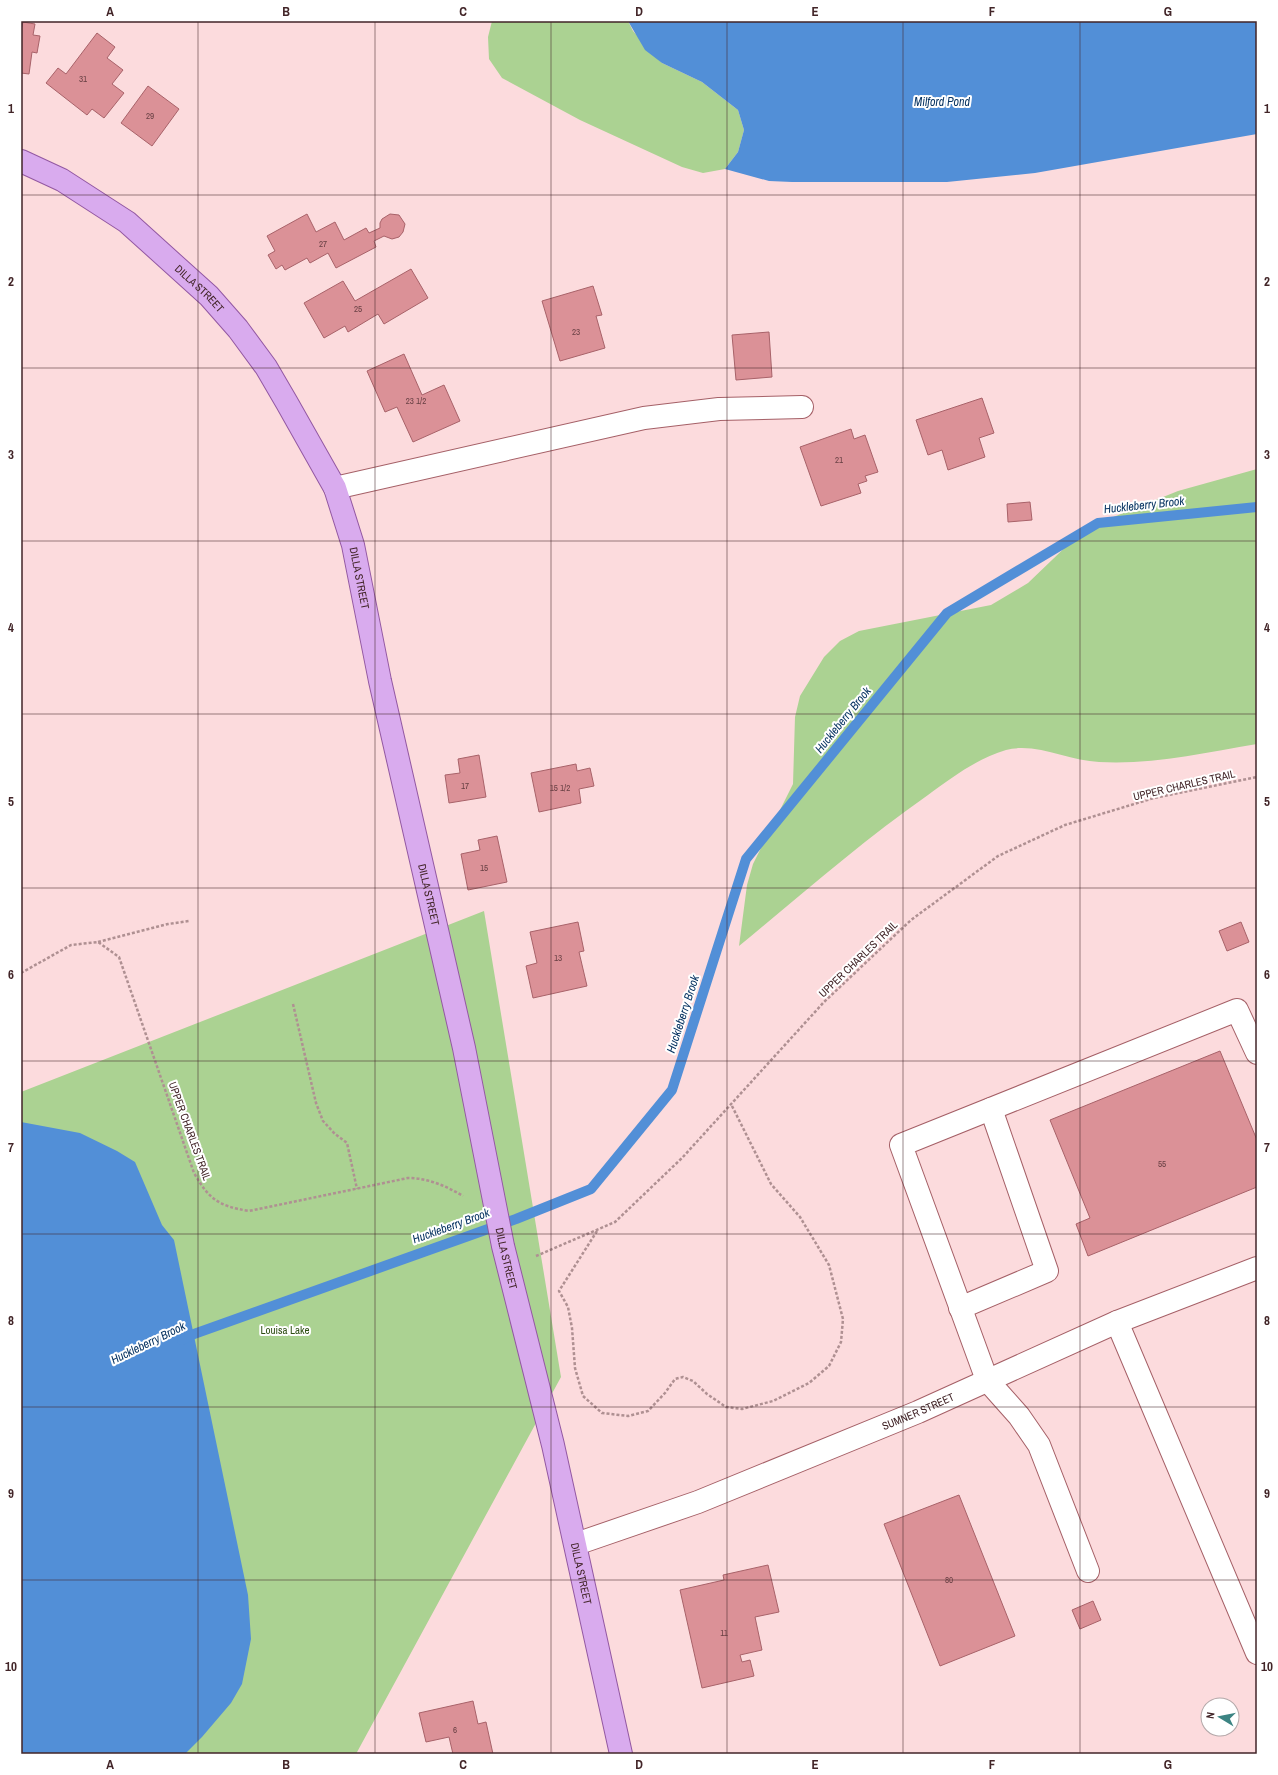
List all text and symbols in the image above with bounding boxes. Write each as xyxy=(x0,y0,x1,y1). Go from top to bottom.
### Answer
text: A xyxy=(106,3,114,20)
text: B xyxy=(282,3,290,20)
text: C xyxy=(459,3,467,20)
text: D xyxy=(635,3,643,20)
text: E xyxy=(811,3,819,20)
text: F xyxy=(989,3,996,20)
text: G xyxy=(1164,3,1172,20)
house number: 31 xyxy=(79,73,87,85)
water label: Milford Pond xyxy=(914,94,970,110)
text: 1 xyxy=(8,100,14,117)
text: 1 xyxy=(1264,100,1270,117)
house number: 29 xyxy=(146,110,154,122)
house number: 27 xyxy=(319,238,327,250)
street label: DILLA STREET xyxy=(172,262,227,316)
text: 2 xyxy=(8,273,14,290)
text: 2 xyxy=(1264,273,1270,290)
house number: 25 xyxy=(354,303,362,315)
house number: 23 xyxy=(572,326,580,338)
house number: 23 1/2 xyxy=(406,395,426,407)
text: 3 xyxy=(8,446,14,463)
text: 3 xyxy=(1264,446,1270,463)
house number: 21 xyxy=(835,454,843,466)
water label: Huckleberry Brook xyxy=(1103,493,1186,517)
street label: DILLA STREET xyxy=(347,546,373,611)
text: 4 xyxy=(8,619,14,636)
text: 4 xyxy=(1264,619,1270,636)
water label: Huckleberry Brook xyxy=(811,683,875,756)
street label: UPPER CHARLES TRAIL xyxy=(1132,766,1236,804)
house number: 17 xyxy=(461,780,469,792)
house number: 15 1/2 xyxy=(550,782,570,794)
text: 5 xyxy=(8,793,14,810)
text: 5 xyxy=(1264,793,1270,810)
street label: DILLA STREET xyxy=(415,862,443,927)
house number: 15 xyxy=(480,862,488,874)
street label: UPPER CHARLES TRAIL xyxy=(816,918,900,1000)
house number: 13 xyxy=(554,952,562,964)
text: 6 xyxy=(8,966,14,983)
text: 6 xyxy=(1264,966,1270,983)
water label: Huckleberry Brook xyxy=(663,972,703,1055)
street label: UPPER CHARLES TRAIL xyxy=(166,1080,214,1182)
text: 7 xyxy=(8,1139,14,1156)
text: 7 xyxy=(1264,1139,1270,1156)
house number: 55 xyxy=(1158,1158,1166,1170)
water label: Huckleberry Brook xyxy=(410,1204,493,1247)
street label: DILLA STREET xyxy=(493,1226,521,1291)
text: 8 xyxy=(8,1312,14,1329)
text: 8 xyxy=(1264,1312,1270,1329)
water label: Huckleberry Brook xyxy=(108,1318,189,1368)
park label: Louisa Lake xyxy=(260,1323,310,1337)
street label: SUMNER STREET xyxy=(880,1389,957,1433)
text: 9 xyxy=(8,1485,14,1502)
text: 9 xyxy=(1264,1485,1270,1502)
street label: DILLA STREET xyxy=(568,1541,595,1606)
house number: 80 xyxy=(945,1574,953,1586)
house number: 11 xyxy=(720,1627,728,1639)
text: 10 xyxy=(5,1658,17,1675)
text: 10 xyxy=(1261,1658,1273,1675)
north arrow xyxy=(1200,1697,1240,1737)
text: N xyxy=(1203,1711,1218,1720)
house number: 6 xyxy=(453,1724,457,1736)
text: A xyxy=(106,1756,114,1773)
text: B xyxy=(282,1756,290,1773)
text: C xyxy=(459,1756,467,1773)
text: D xyxy=(635,1756,643,1773)
text: E xyxy=(811,1756,819,1773)
text: F xyxy=(989,1756,996,1773)
text: G xyxy=(1164,1756,1172,1773)

